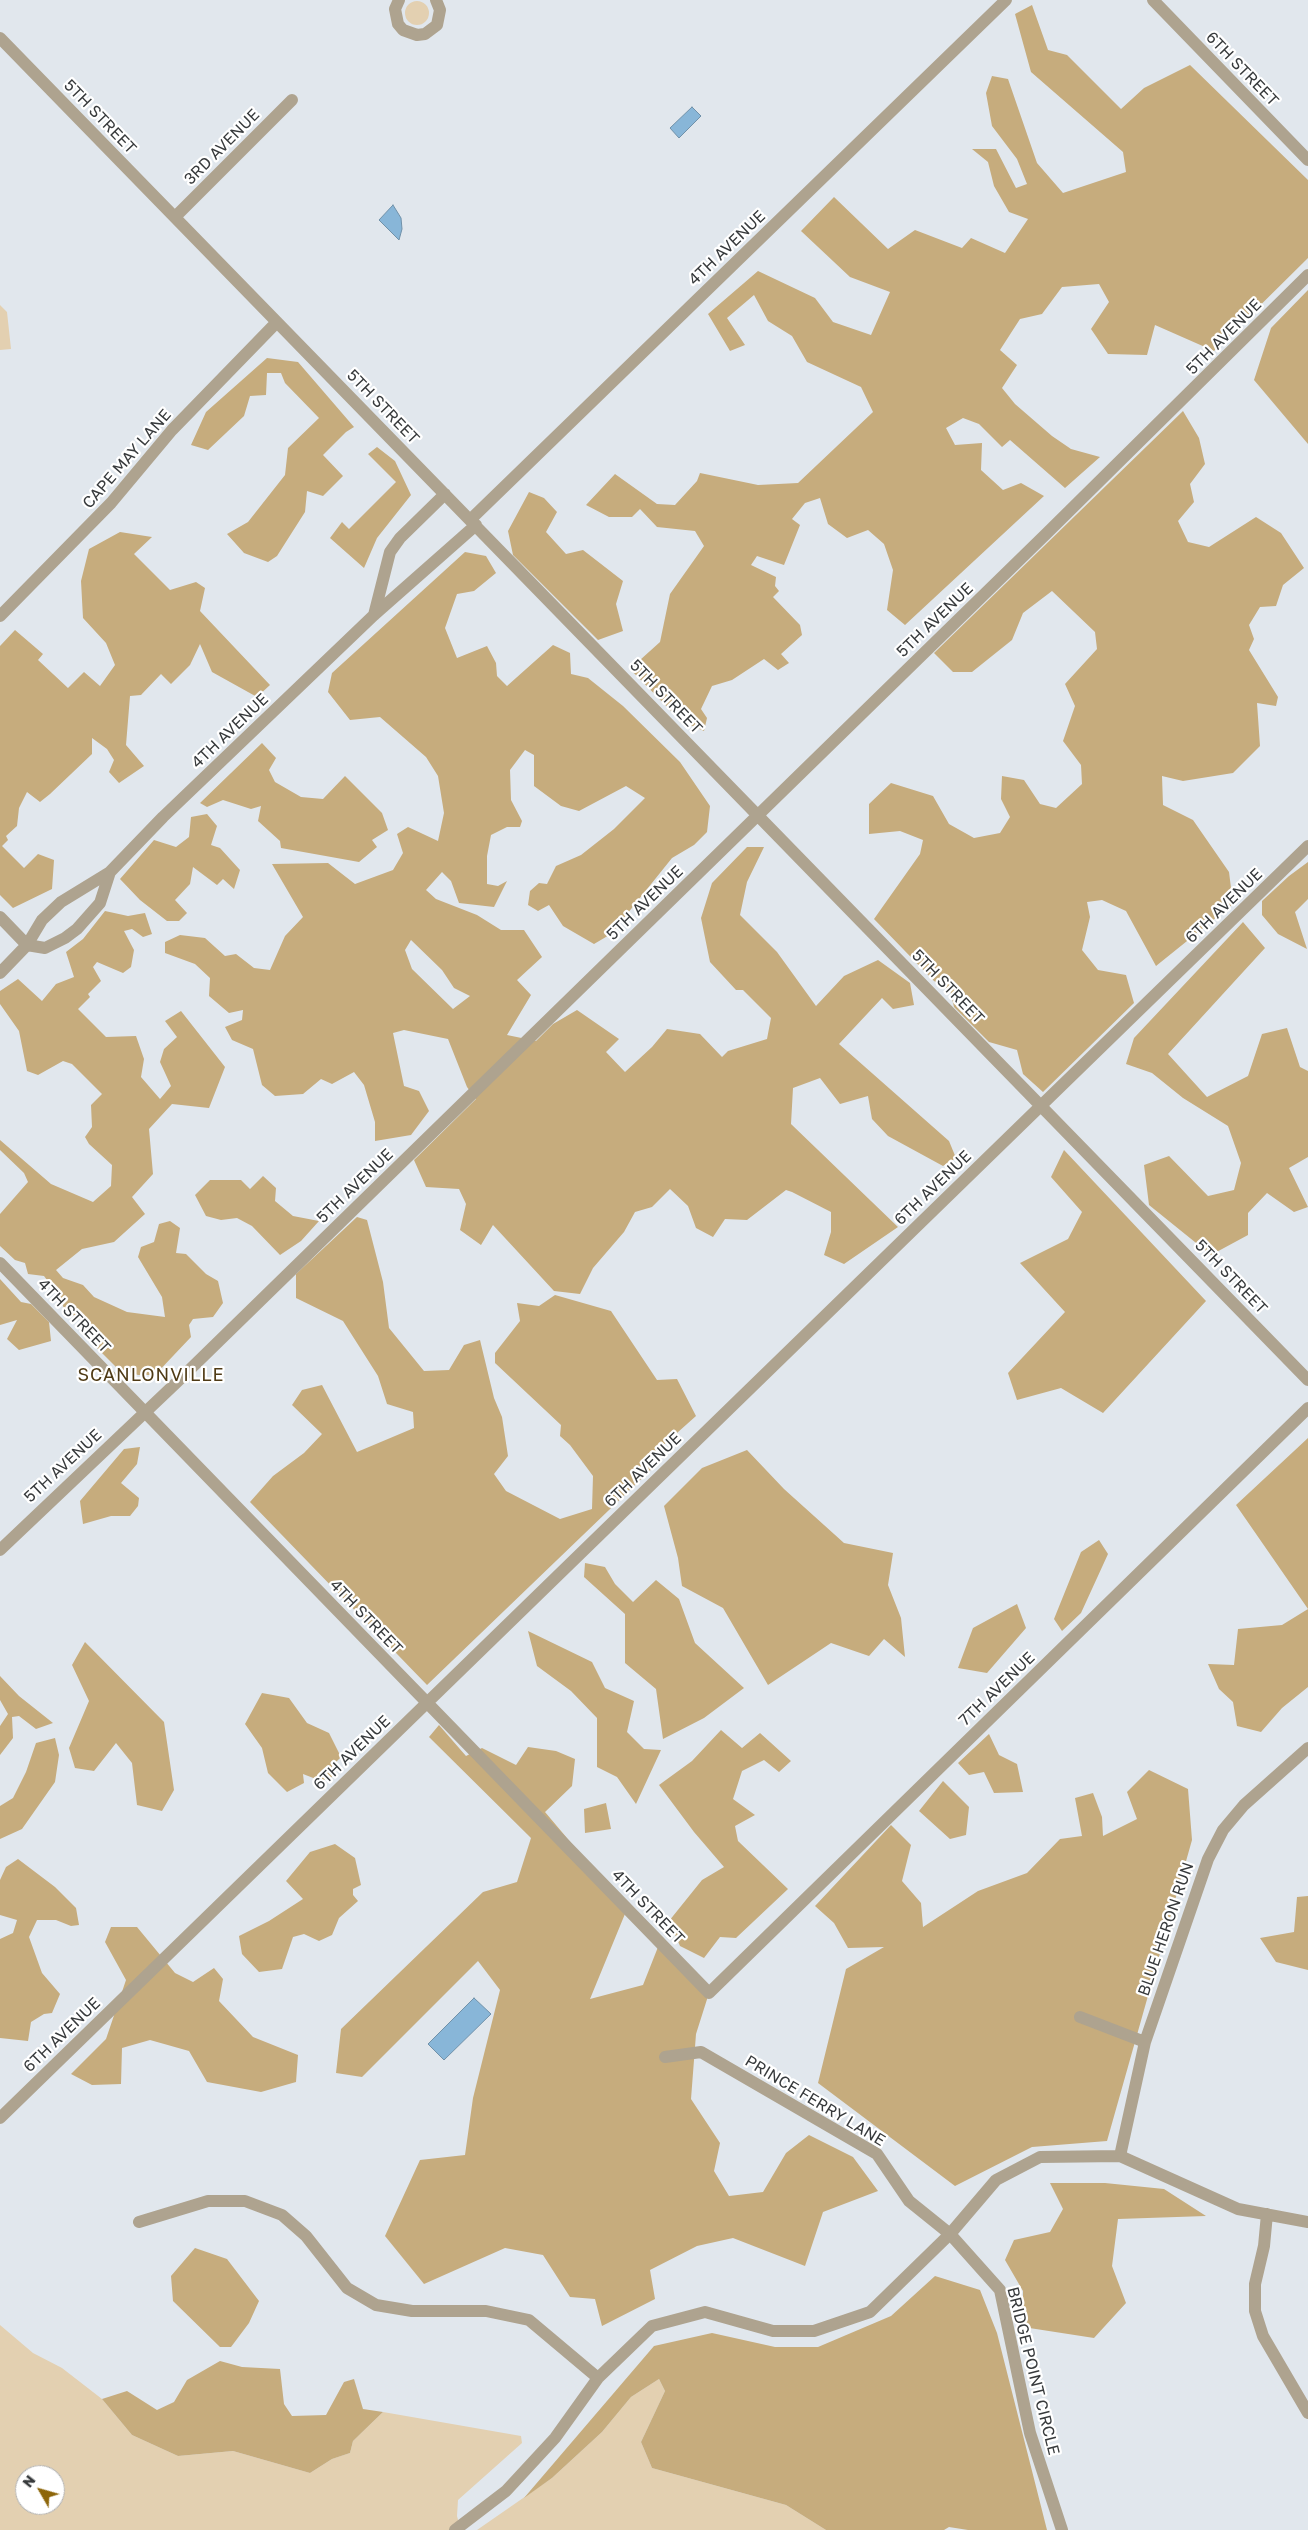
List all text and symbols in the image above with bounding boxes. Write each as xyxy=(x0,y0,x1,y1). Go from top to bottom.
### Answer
street label: 6TH STREET xyxy=(1202,28,1282,110)
street label: 5TH STREET xyxy=(60,76,140,158)
street label: 3RD AVENUE xyxy=(180,105,264,189)
street label: 4TH AVENUE xyxy=(685,207,769,289)
street label: 5TH AVENUE xyxy=(1182,295,1266,379)
street label: 5TH STREET xyxy=(343,366,423,448)
street label: CAPE MAY LANE xyxy=(79,406,175,512)
street label: 5TH AVENUE xyxy=(893,579,977,661)
street label: 5TH STREET xyxy=(626,656,706,738)
street label: 4TH AVENUE xyxy=(188,690,272,772)
street label: 5TH AVENUE xyxy=(603,862,687,944)
street label: 6TH AVENUE xyxy=(1182,865,1266,947)
street label: 5TH STREET xyxy=(908,946,988,1028)
street label: 5TH AVENUE xyxy=(313,1145,397,1227)
street label: 6TH AVENUE xyxy=(891,1147,975,1229)
street label: 5TH STREET xyxy=(1191,1236,1271,1318)
street label: 4TH STREET xyxy=(34,1275,114,1357)
district label: SCANLONVILLE xyxy=(76,1364,226,1386)
street label: 5TH AVENUE xyxy=(20,1425,106,1507)
street label: 6TH AVENUE xyxy=(601,1429,685,1511)
street label: 4TH STREET xyxy=(326,1576,406,1658)
street label: 7TH AVENUE xyxy=(955,1648,1039,1730)
street label: 6TH AVENUE xyxy=(310,1712,394,1794)
street label: BLUE HERON RUN xyxy=(1134,1860,1198,1998)
street label: 4TH STREET xyxy=(608,1866,688,1948)
street label: 6TH AVENUE xyxy=(20,1994,104,2076)
street label: PRINCE FERRY LANE xyxy=(741,2052,889,2150)
street label: BRIDGE POINT CIRCLE xyxy=(1003,2285,1063,2457)
north arrow xyxy=(15,2465,65,2515)
text: N xyxy=(19,2472,39,2491)

